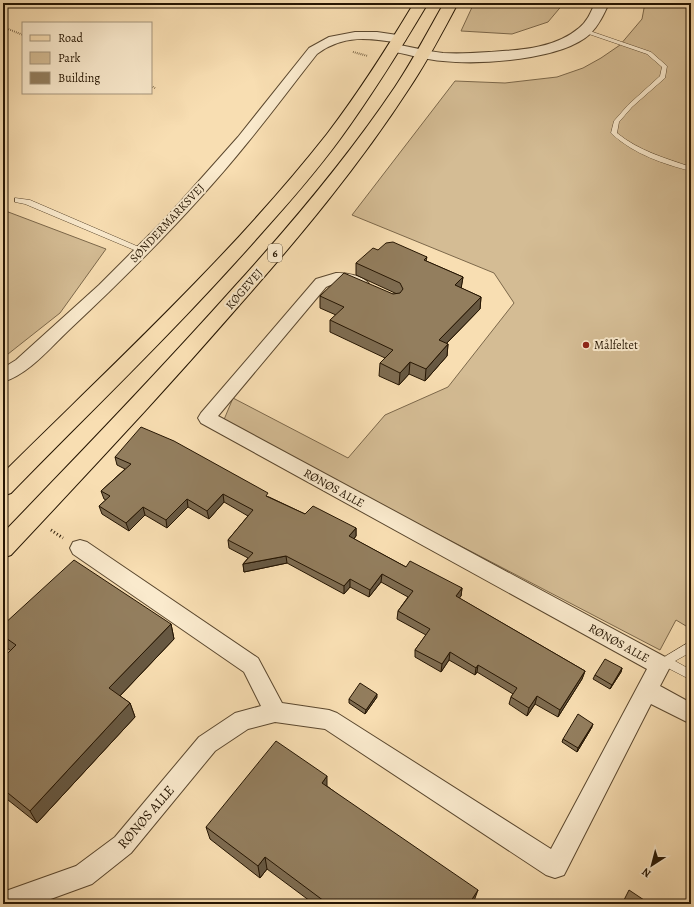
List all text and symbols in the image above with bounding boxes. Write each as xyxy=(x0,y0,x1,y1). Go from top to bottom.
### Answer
legend xyxy=(22,22,152,94)
text: Road xyxy=(58,30,84,46)
text: Park xyxy=(58,50,81,66)
text: Building xyxy=(58,70,100,86)
street label: SØNDERMARKSVEJ xyxy=(126,180,208,266)
road number: 6 xyxy=(268,244,282,262)
street label: KØGEVEJ xyxy=(222,265,266,313)
place label: Målfeltet xyxy=(594,337,638,353)
marker: Målfeltet xyxy=(581,340,591,350)
street label: RØNØS ALLE xyxy=(301,465,367,511)
street label: RØNØS ALLE xyxy=(586,620,652,666)
street label: RØNØS ALLE xyxy=(113,781,179,853)
north arrow xyxy=(632,845,672,885)
text: N xyxy=(639,864,654,881)

